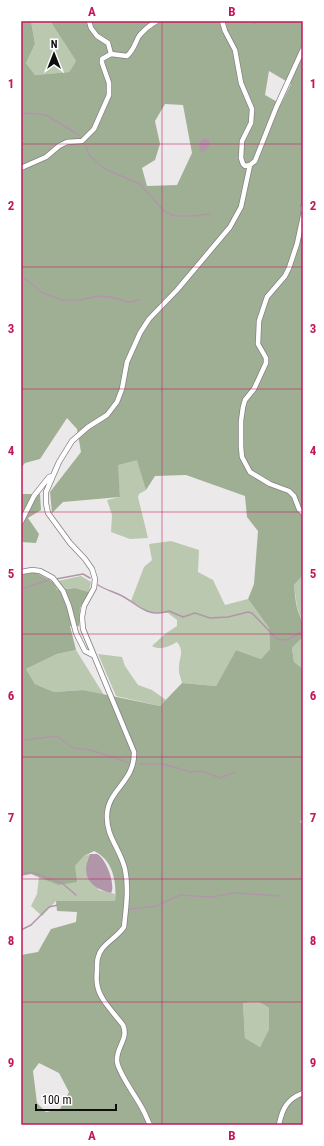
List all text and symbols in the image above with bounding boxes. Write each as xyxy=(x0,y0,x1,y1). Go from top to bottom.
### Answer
text: A xyxy=(88,4,96,19)
text: B xyxy=(228,4,236,19)
north arrow xyxy=(34,34,74,74)
text: N xyxy=(51,38,58,51)
text: 1 xyxy=(8,76,14,91)
text: 1 xyxy=(310,76,316,91)
text: 2 xyxy=(8,198,15,213)
text: 2 xyxy=(310,198,317,213)
text: 3 xyxy=(8,321,14,336)
text: 3 xyxy=(310,321,316,336)
text: 4 xyxy=(8,443,15,458)
text: 4 xyxy=(310,443,317,458)
text: 5 xyxy=(8,566,15,581)
text: 5 xyxy=(310,566,317,581)
text: 6 xyxy=(8,688,15,703)
text: 6 xyxy=(310,688,317,703)
text: 7 xyxy=(8,810,15,825)
text: 7 xyxy=(310,810,317,825)
text: 8 xyxy=(8,933,14,948)
text: 8 xyxy=(310,933,316,948)
text: 9 xyxy=(8,1055,14,1070)
text: 9 xyxy=(310,1055,316,1070)
scale bar xyxy=(36,1086,116,1112)
text: 100 m xyxy=(42,1093,72,1107)
text: A xyxy=(88,1128,96,1143)
text: B xyxy=(228,1128,236,1143)

